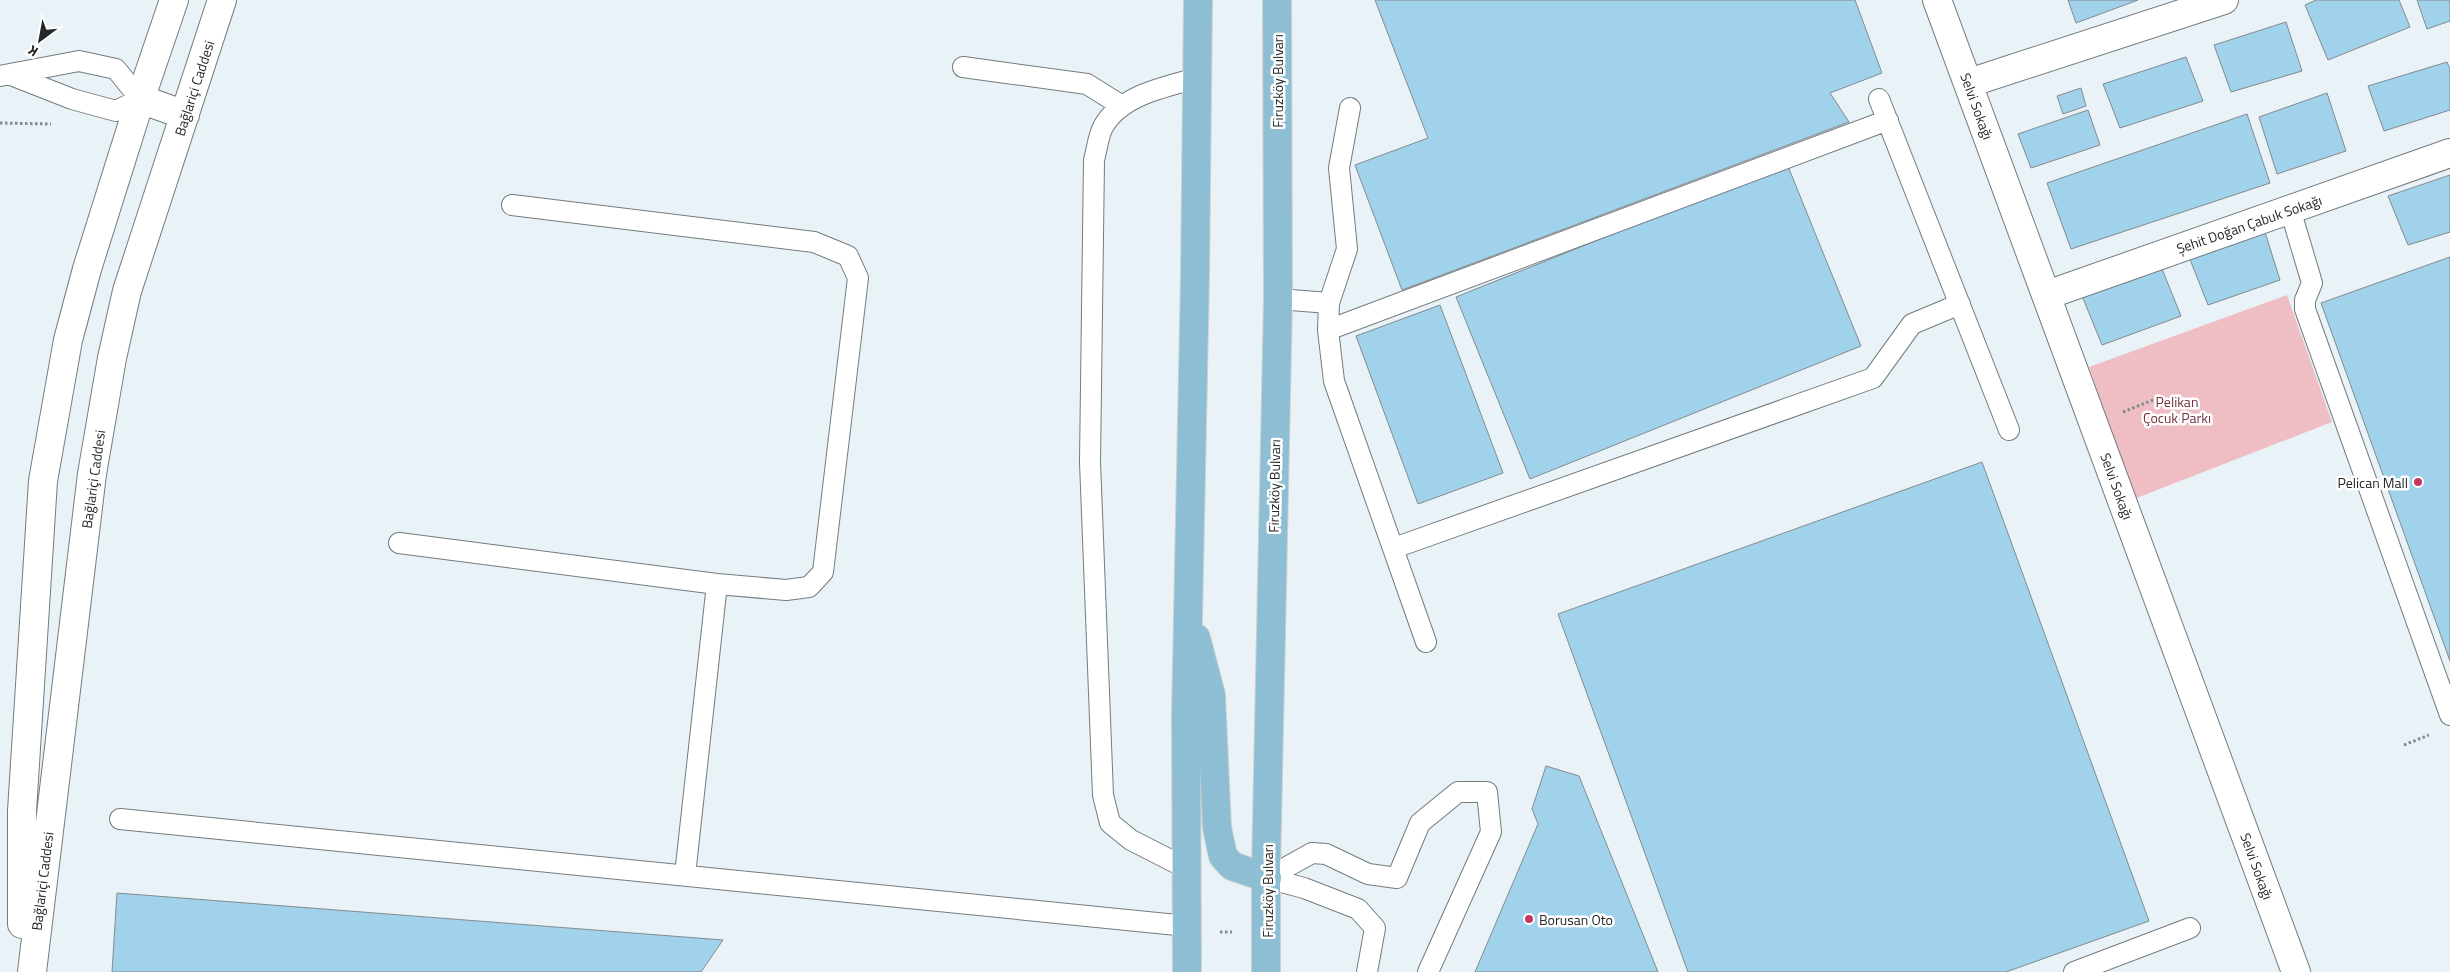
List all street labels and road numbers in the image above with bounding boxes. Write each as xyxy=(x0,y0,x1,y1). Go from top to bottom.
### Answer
street label: Firuzköy Bulvarı xyxy=(1267,34,1288,128)
street label: Bağlariçi Caddesi xyxy=(169,38,219,138)
street label: Selvi Sokağı xyxy=(1955,70,1999,142)
street label: Şehit Doğan Çabuk Sokağı xyxy=(2173,189,2325,259)
street label: Bağlariçi Caddesi xyxy=(76,428,110,530)
street label: Firuzköy Bulvarı xyxy=(1263,439,1285,533)
street label: Selvi Sokağı xyxy=(2095,450,2139,522)
street label: Bağlariçi Caddesi xyxy=(26,830,58,932)
street label: Selvi Sokağı xyxy=(2235,830,2279,902)
street label: Firuzköy Bulvarı xyxy=(1257,844,1278,938)

